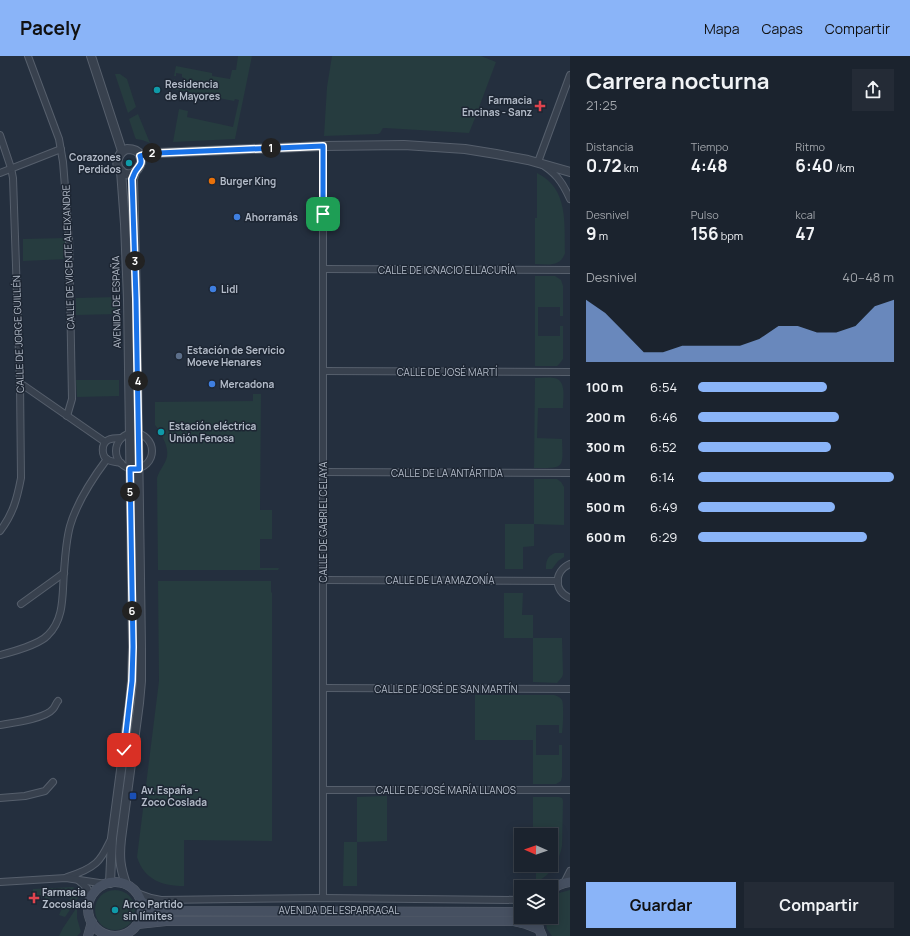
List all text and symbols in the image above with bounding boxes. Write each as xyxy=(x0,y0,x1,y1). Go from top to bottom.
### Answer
text: Pacely xyxy=(20,15,81,41)
text: Mapa xyxy=(704,19,740,38)
text: Capas xyxy=(762,19,803,38)
text: Compartir xyxy=(825,19,890,38)
text: Carrera nocturna xyxy=(586,66,769,96)
button: share xyxy=(852,69,894,111)
place label: Residencia de Mayores xyxy=(165,77,221,103)
marker: Residencia de Mayores xyxy=(152,85,162,95)
place label: Farmacia Encinas - Sanz xyxy=(462,93,532,119)
text: 21:25 xyxy=(586,96,617,114)
marker: Farmacia Encinas - Sanz xyxy=(535,101,545,111)
pin: 1 xyxy=(261,138,281,158)
text: Distancia xyxy=(586,139,633,154)
text: Tiempo xyxy=(691,139,728,154)
text: Ritmo xyxy=(795,139,825,154)
text: 1 xyxy=(269,140,273,155)
pin: 2 xyxy=(142,143,162,163)
text: 2 xyxy=(149,145,155,160)
place label: Corazones Perdidos xyxy=(69,150,122,176)
text: 0.72 xyxy=(586,154,622,177)
text: 4:48 xyxy=(691,154,728,177)
text: 6:40 xyxy=(795,154,833,177)
marker: Corazones Perdidos xyxy=(124,158,134,168)
text: km xyxy=(622,160,639,175)
text: /km xyxy=(833,160,855,175)
place label: Burger King xyxy=(220,174,276,188)
marker: Burger King xyxy=(207,176,217,186)
street label: CALLE DE VICENTE ALEIXANDRE xyxy=(58,184,78,330)
pin xyxy=(306,197,340,231)
icon: arrive xyxy=(312,203,334,225)
text: Desnivel xyxy=(586,207,629,222)
text: Pulso xyxy=(691,207,719,222)
text: kcal xyxy=(795,207,815,222)
place label: Ahorramás xyxy=(245,210,299,224)
marker: Ahorramás xyxy=(232,212,242,222)
text: 9 xyxy=(586,222,597,245)
text: 156 xyxy=(691,222,719,245)
text: 47 xyxy=(795,222,815,245)
text: m xyxy=(597,228,608,243)
text: bpm xyxy=(719,228,743,243)
pin: 3 xyxy=(125,251,145,271)
text: 3 xyxy=(132,253,138,268)
street label: AVENIDA DE ESPAÑA xyxy=(108,255,124,348)
street label: CALLE DE IGNACIO ELLACURÍA xyxy=(378,263,517,277)
text: Desnivel xyxy=(586,268,637,286)
text: 40–48 m xyxy=(842,268,894,286)
street label: CALLE DE JORGE GUILLÉN xyxy=(9,275,27,393)
place label: Lidl xyxy=(221,282,238,296)
marker: Lidl xyxy=(208,284,218,294)
place label: Estación de Servicio Moeve Henares xyxy=(187,343,285,369)
marker: Estación de Servicio Moeve Henares xyxy=(174,351,184,361)
street label: CALLE DE JOSÉ MARTÍ xyxy=(397,365,498,379)
pin: 4 xyxy=(128,371,148,391)
text: 4 xyxy=(135,373,141,388)
place label: Mercadona xyxy=(220,377,274,391)
text: 100 m xyxy=(586,378,623,396)
text: 6:54 xyxy=(650,378,677,396)
marker: Mercadona xyxy=(207,379,217,389)
text: 200 m xyxy=(586,408,625,426)
text: 6:46 xyxy=(650,408,678,426)
place label: Estación eléctrica Unión Fenosa xyxy=(169,419,257,445)
marker: Estación eléctrica Unión Fenosa xyxy=(156,427,166,437)
text: 300 m xyxy=(586,438,625,456)
text: 6:52 xyxy=(650,438,677,456)
street label: CALLE DE GABRIEL CELAYA xyxy=(316,461,330,582)
street label: CALLE DE LA ANTÁRTIDA xyxy=(391,466,504,480)
text: 400 m xyxy=(586,468,625,486)
text: 6:14 xyxy=(650,468,675,486)
pin: 5 xyxy=(120,482,140,502)
text: 5 xyxy=(127,484,133,499)
text: 500 m xyxy=(586,498,625,516)
text: 6:49 xyxy=(650,498,678,516)
text: 600 m xyxy=(586,528,625,546)
text: 6:29 xyxy=(650,528,677,546)
street label: CALLE DE LA AMAZONÍA xyxy=(385,573,495,587)
pin: 6 xyxy=(122,601,142,621)
text: 6 xyxy=(129,603,135,618)
street label: CALLE DE JOSÉ DE SAN MARTÍN xyxy=(374,682,518,696)
pin xyxy=(107,733,141,767)
icon: check xyxy=(113,739,135,761)
place label: Av. España - Zoco Coslada xyxy=(141,783,207,809)
street label: CALLE DE JOSÉ MARÍA LLANOS xyxy=(376,783,516,797)
marker: Av. España - Zoco Coslada xyxy=(128,791,138,801)
north arrow xyxy=(514,828,558,872)
map controls xyxy=(514,828,558,924)
button: layers xyxy=(514,880,558,924)
button: Guardar xyxy=(586,882,736,928)
button: Compartir xyxy=(744,882,894,928)
place label: Farmacia Zocoslada xyxy=(42,885,93,911)
marker: Farmacia Zocoslada xyxy=(29,893,39,903)
place label: Arco Partido sin límites xyxy=(123,897,183,923)
street label: AVENIDA DEL ESPARRAGAL xyxy=(279,903,399,917)
marker: Arco Partido sin límites xyxy=(110,905,120,915)

